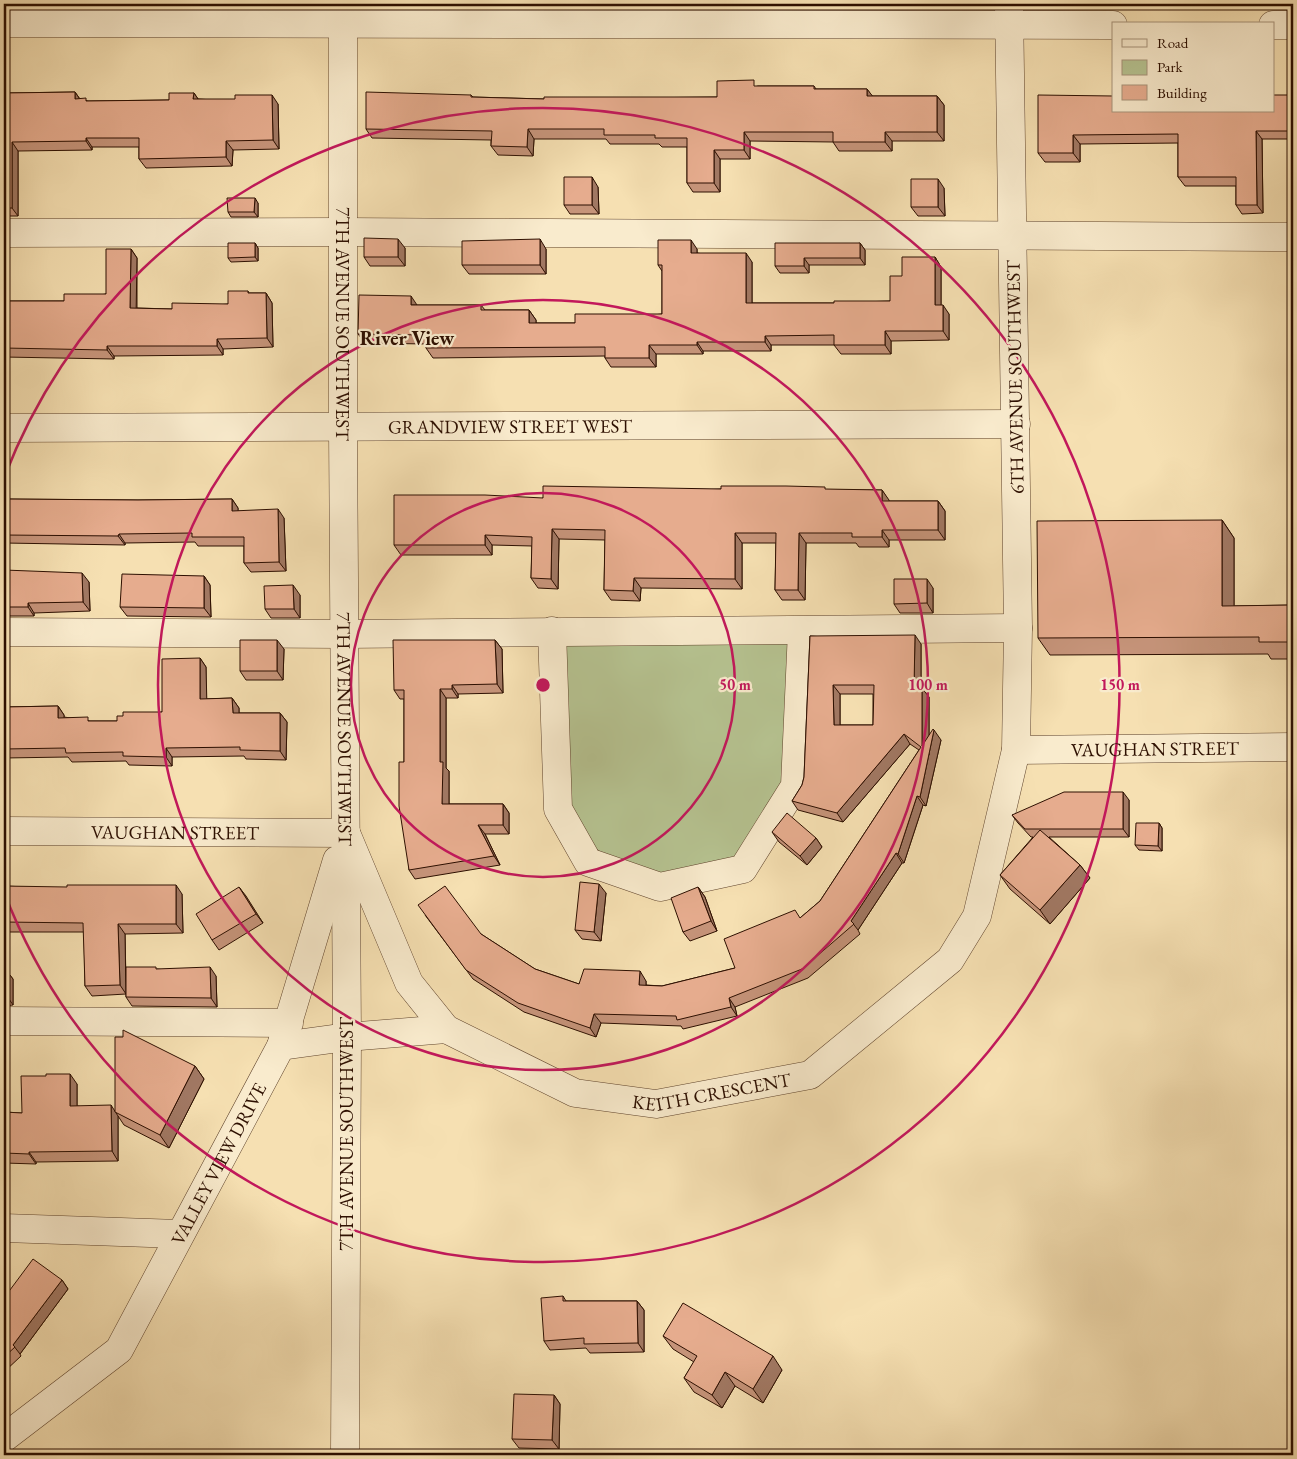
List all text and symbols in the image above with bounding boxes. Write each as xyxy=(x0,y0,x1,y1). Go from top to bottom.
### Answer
legend xyxy=(1112,22,1274,112)
text: Road xyxy=(1157,33,1189,52)
text: Park xyxy=(1157,57,1184,76)
text: Building xyxy=(1157,83,1207,102)
street label: 7TH AVENUE SOUTHWEST xyxy=(331,207,356,441)
street label: 6TH AVENUE SOUTHWEST xyxy=(1000,260,1030,494)
district label: River View xyxy=(360,325,454,351)
street label: GRANDVIEW STREET WEST xyxy=(388,413,632,439)
street label: 7TH AVENUE SOUTHWEST xyxy=(332,612,358,846)
text: 50 m xyxy=(719,675,751,694)
text: 100 m xyxy=(908,675,948,694)
text: 150 m xyxy=(1100,675,1140,694)
centre of rings xyxy=(534,676,552,694)
street label: VAUGHAN STREET xyxy=(1071,735,1239,762)
street label: VAUGHAN STREET xyxy=(91,819,259,845)
street label: 7TH AVENUE SOUTHWEST xyxy=(334,1017,359,1251)
street label: KEITH CRESCENT xyxy=(631,1066,793,1116)
street label: VALLEY VIEW DRIVE xyxy=(165,1078,272,1249)

